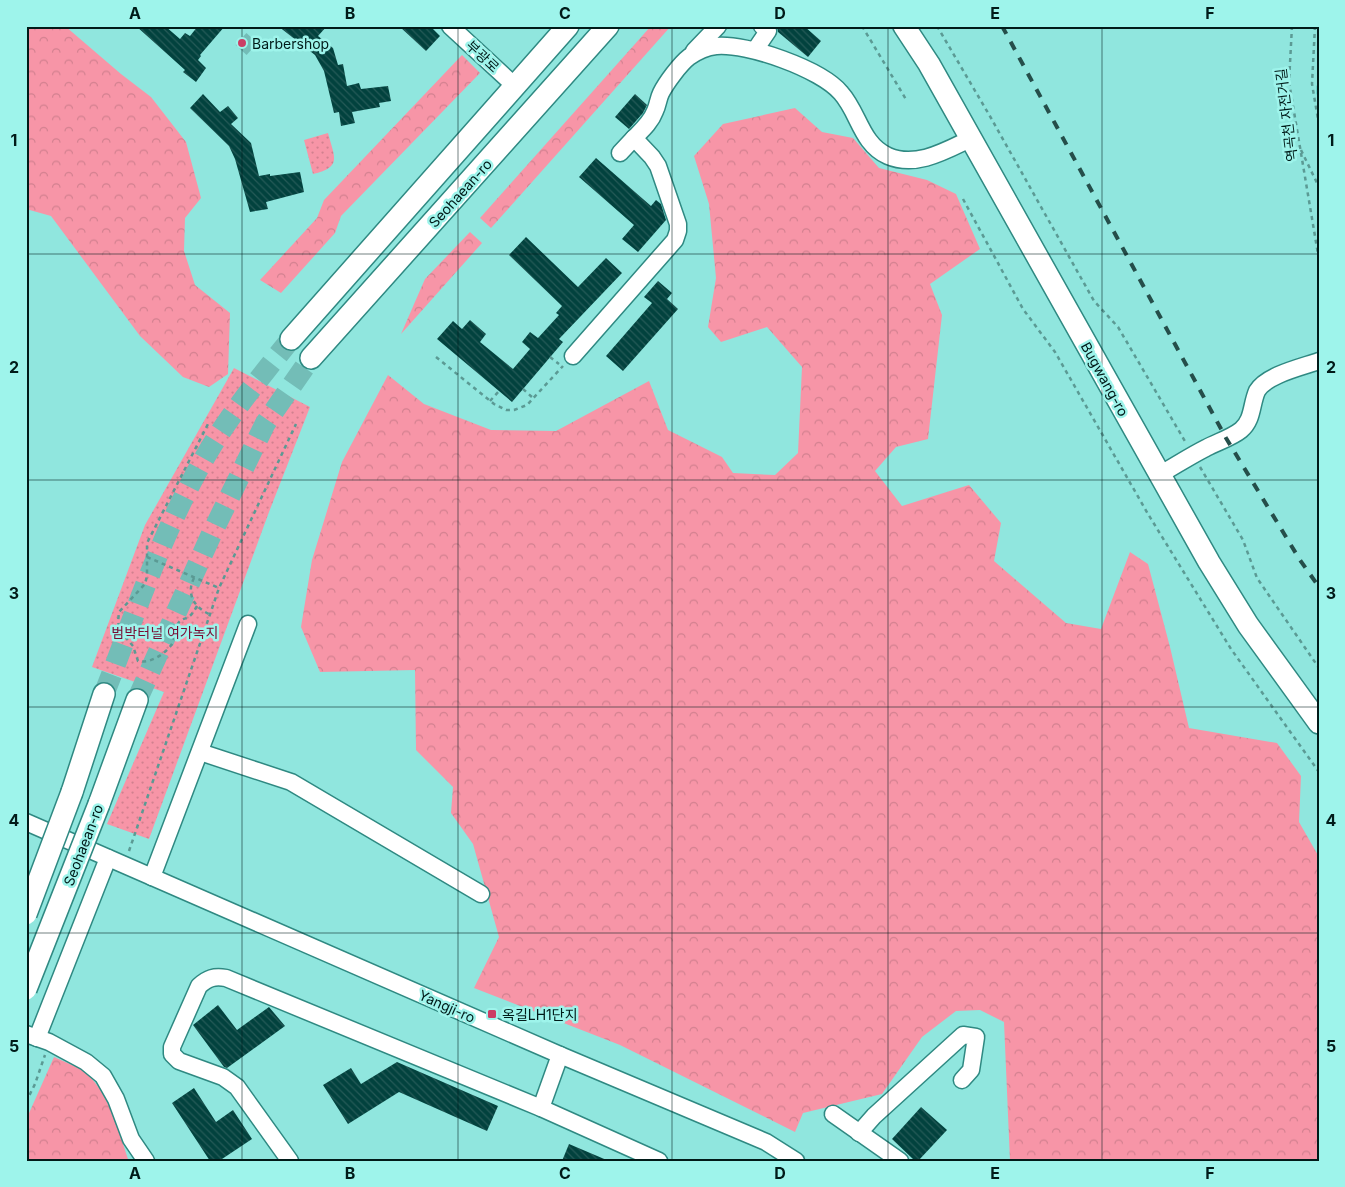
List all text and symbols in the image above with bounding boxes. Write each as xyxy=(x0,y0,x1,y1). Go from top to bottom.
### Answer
text: A xyxy=(129,3,141,23)
text: B xyxy=(345,3,355,23)
text: C xyxy=(559,3,571,23)
text: D xyxy=(774,3,786,23)
text: E xyxy=(990,3,1000,23)
text: F xyxy=(1205,3,1215,23)
place label: Barbershop xyxy=(252,35,329,52)
marker: Barbershop xyxy=(236,37,248,49)
street label: 부광로 xyxy=(463,37,503,75)
street label: 역곡천 자전거길 xyxy=(1272,67,1300,163)
text: 1 xyxy=(11,130,17,150)
text: 1 xyxy=(1328,130,1334,150)
street label: Seohaean-ro xyxy=(425,155,495,231)
street label: Bugwang-ro xyxy=(1078,339,1132,419)
text: 2 xyxy=(9,357,19,377)
text: 2 xyxy=(1326,357,1336,377)
text: 3 xyxy=(9,583,19,603)
text: 3 xyxy=(1326,583,1336,603)
park label: 범박터널 여가녹지 xyxy=(112,624,218,641)
street label: Seohaean-ro xyxy=(60,802,106,888)
text: 4 xyxy=(9,810,20,830)
text: 4 xyxy=(1326,810,1337,830)
street label: Yangji-ro xyxy=(416,986,478,1026)
place label: 옥길LH1단지 xyxy=(502,1006,578,1023)
marker: 옥길LH1단지 xyxy=(486,1008,498,1020)
text: 5 xyxy=(9,1036,19,1056)
text: 5 xyxy=(1326,1036,1336,1056)
text: A xyxy=(129,1163,141,1183)
text: B xyxy=(345,1163,355,1183)
text: C xyxy=(559,1163,571,1183)
text: D xyxy=(774,1163,786,1183)
text: E xyxy=(990,1163,1000,1183)
text: F xyxy=(1205,1163,1215,1183)

